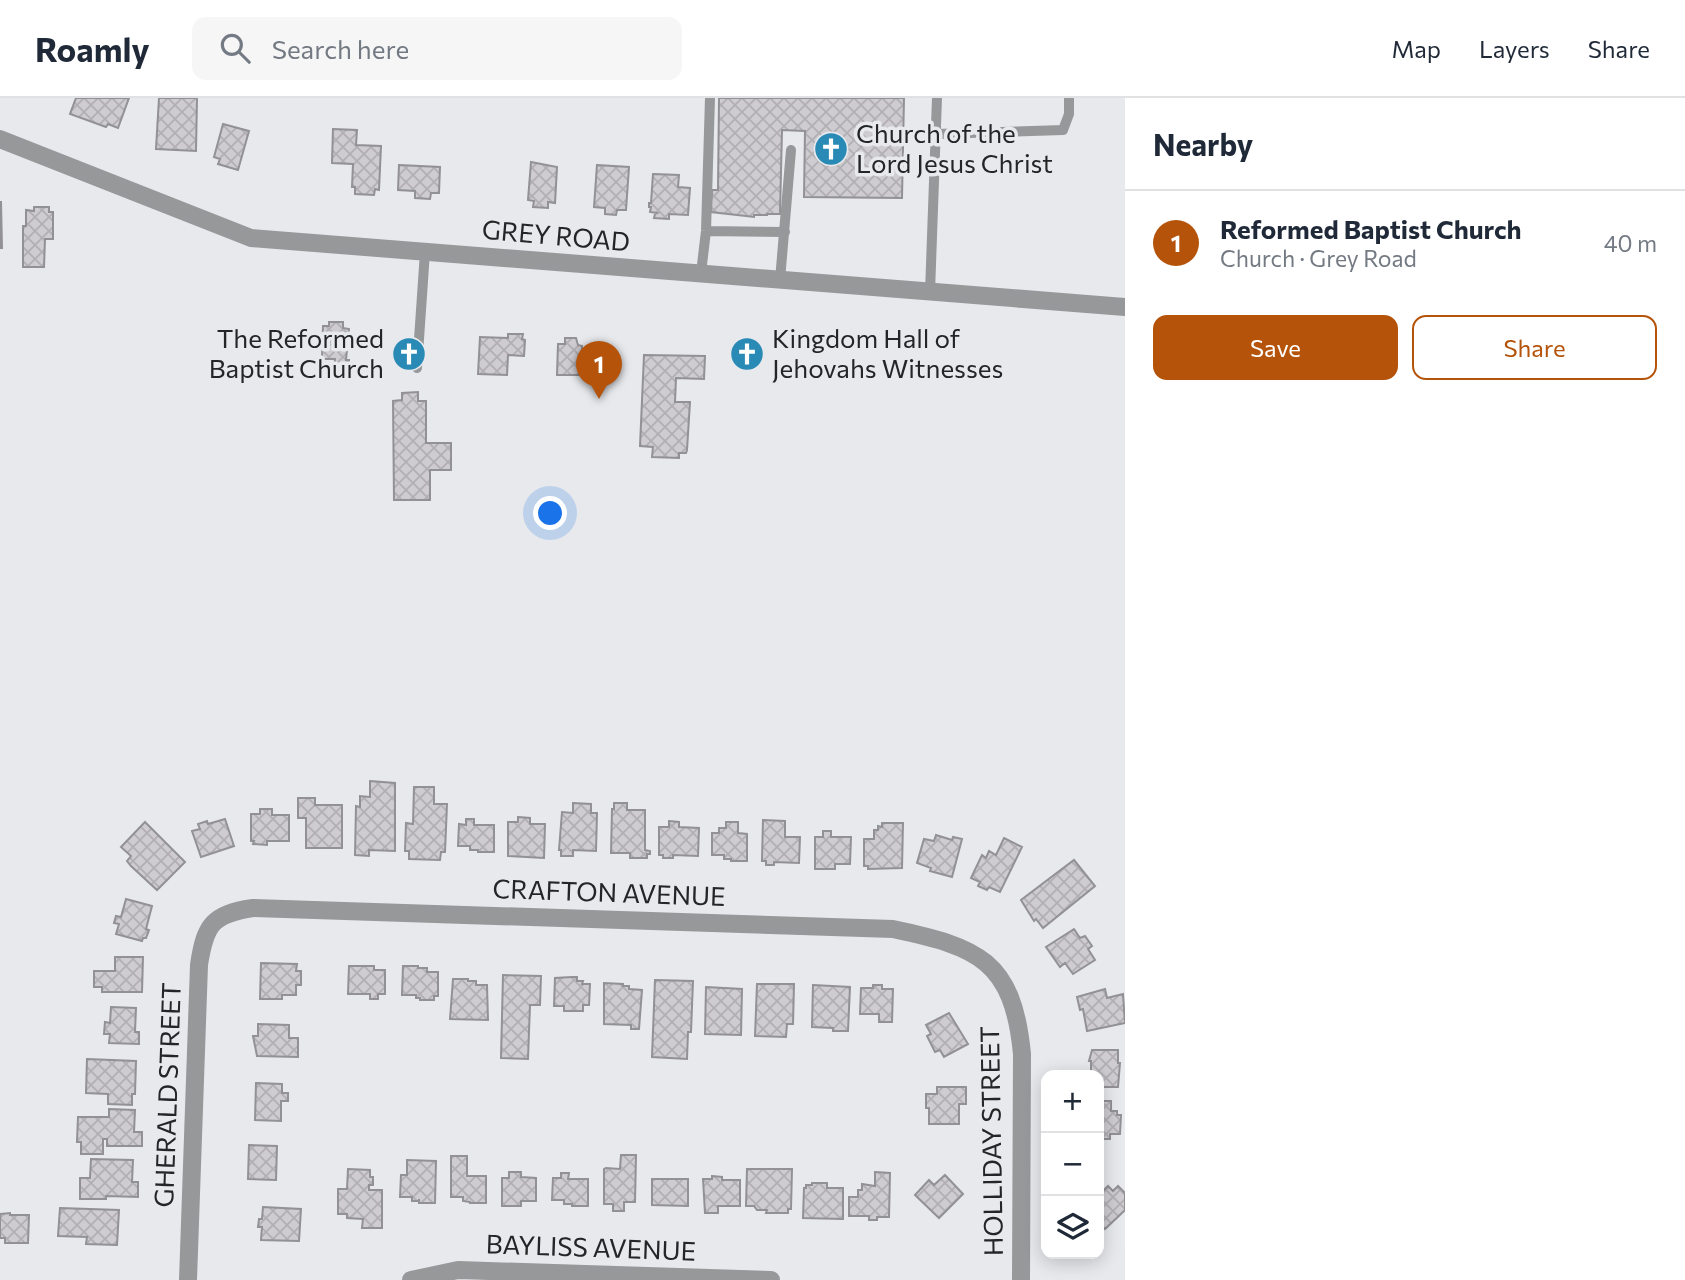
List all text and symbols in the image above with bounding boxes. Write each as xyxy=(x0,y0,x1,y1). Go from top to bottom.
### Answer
search box xyxy=(192,17,682,80)
text: Roamly xyxy=(35,28,150,69)
icon: search xyxy=(216,29,254,67)
text: Search here xyxy=(272,33,409,64)
text: Map xyxy=(1392,34,1441,63)
text: Layers xyxy=(1479,34,1550,63)
text: Share xyxy=(1588,34,1650,63)
place label: Church of the Lord Jesus Christ xyxy=(856,117,1053,178)
text: Nearby xyxy=(1153,125,1253,162)
church icon: Church of the Lord Jesus Christ xyxy=(812,130,850,168)
street label: GREY ROAD xyxy=(481,213,631,256)
text: Reformed Baptist Church xyxy=(1220,213,1522,244)
text: 1 xyxy=(1171,229,1181,257)
text: 40 m xyxy=(1604,229,1657,257)
text: Church · Grey Road xyxy=(1220,244,1417,272)
button: Save xyxy=(1153,315,1398,380)
button: Share xyxy=(1412,315,1657,380)
place label: The Reformed Baptist Church xyxy=(209,322,384,383)
place label: Kingdom Hall of Jehovahs Witnesses xyxy=(772,322,1003,383)
church icon: The Reformed Baptist Church xyxy=(390,335,428,373)
church icon: Kingdom Hall of Jehovahs Witnesses xyxy=(728,335,766,373)
pin: 1 xyxy=(576,341,622,399)
your location xyxy=(533,496,567,530)
street label: CRAFTON AVENUE xyxy=(492,872,726,911)
street label: GHERALD STREET xyxy=(147,982,186,1208)
street label: HOLLIDAY STREET xyxy=(973,1026,1008,1256)
map controls xyxy=(1041,1070,1104,1259)
button: + xyxy=(1041,1070,1104,1133)
button: − xyxy=(1041,1133,1104,1196)
button: layers xyxy=(1041,1196,1104,1259)
street label: BAYLISS AVENUE xyxy=(485,1227,697,1266)

